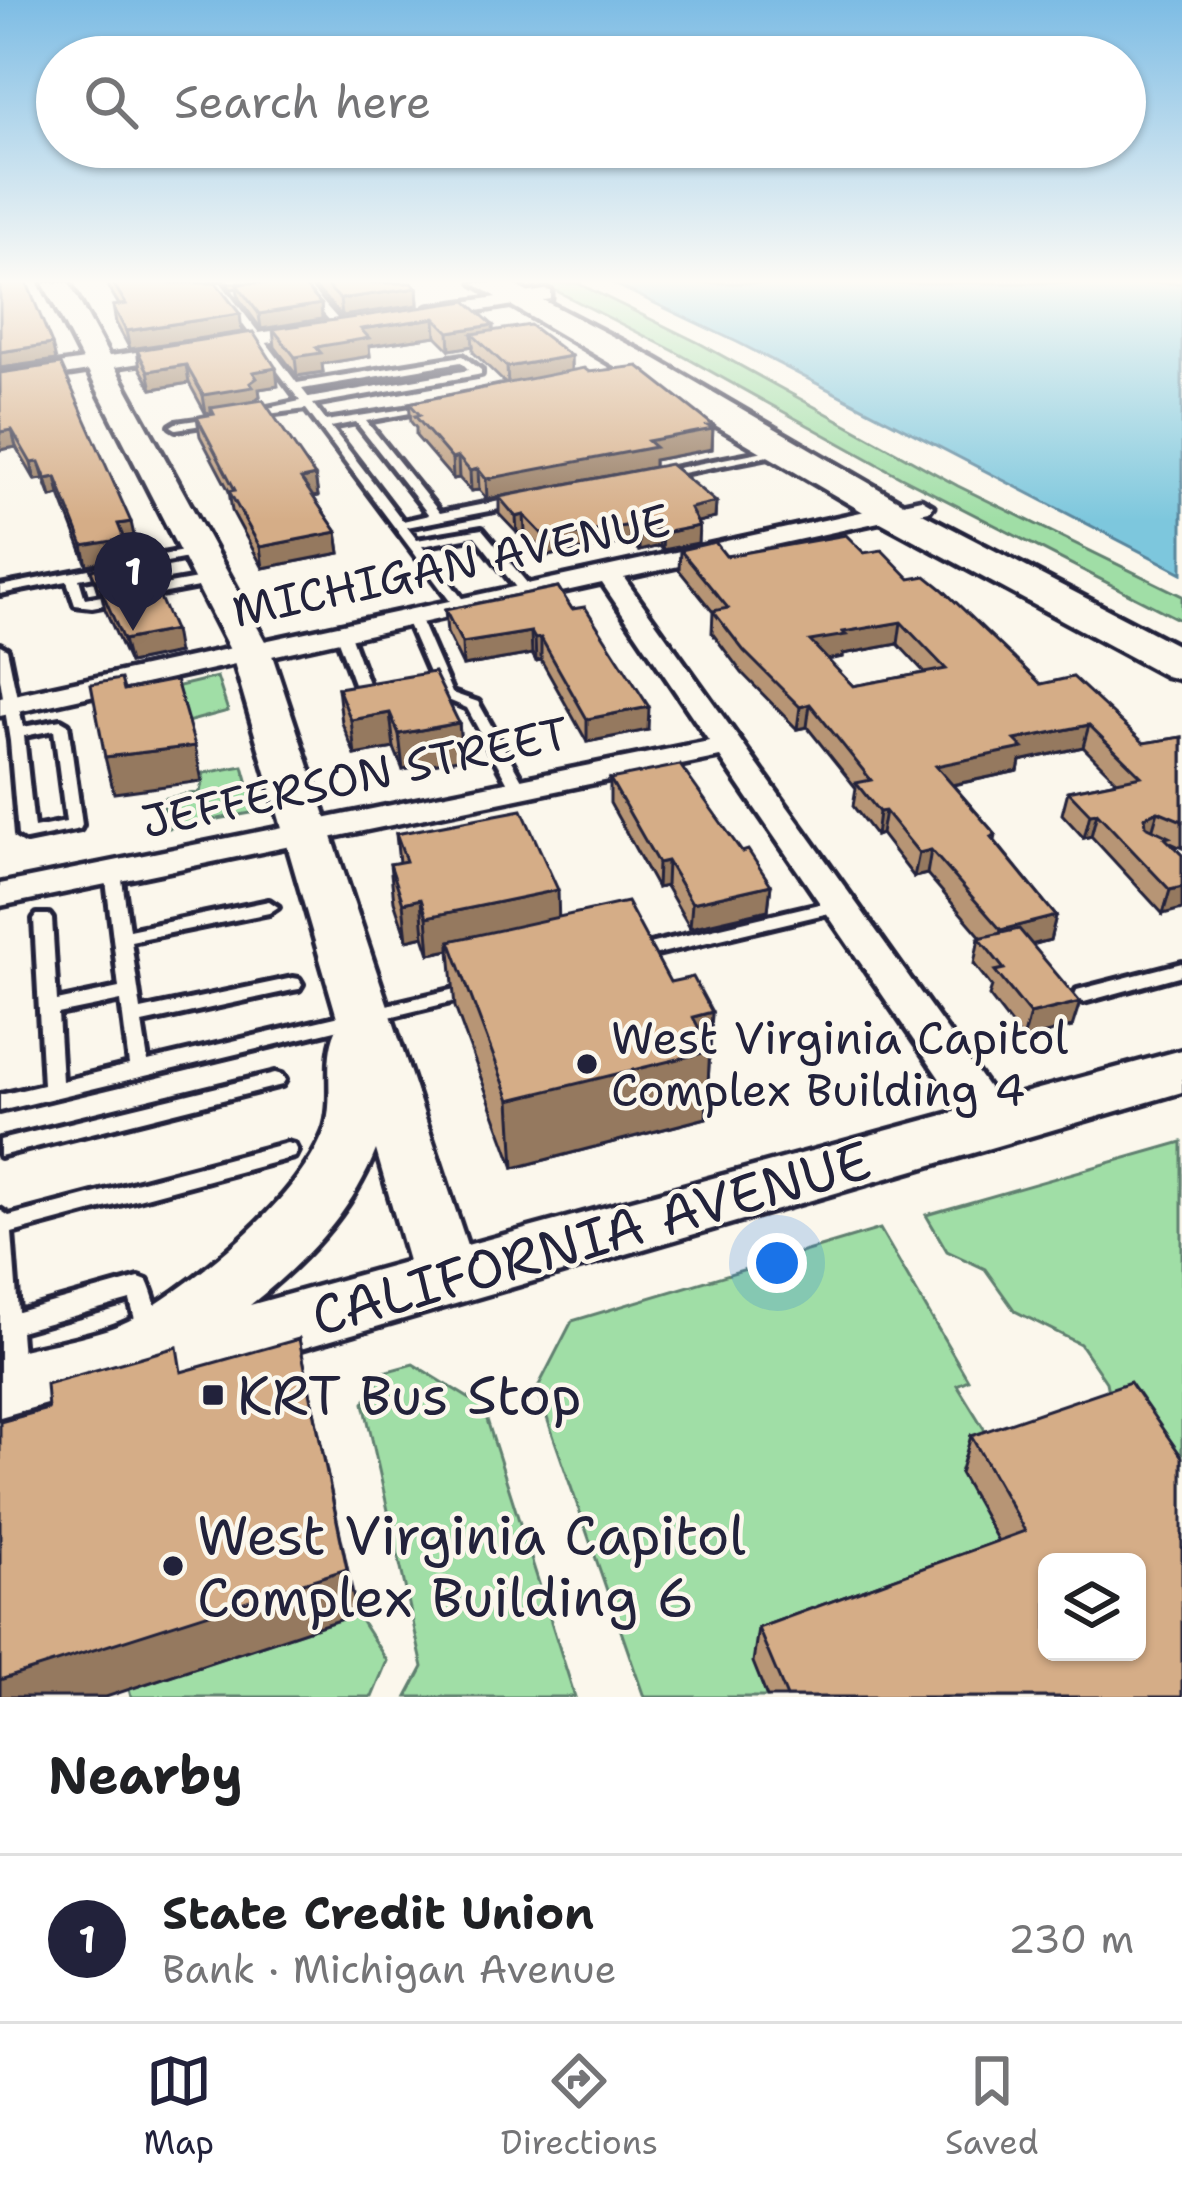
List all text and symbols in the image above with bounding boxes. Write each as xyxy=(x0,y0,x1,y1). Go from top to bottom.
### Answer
search box xyxy=(36,36,1146,168)
icon: search xyxy=(78,69,144,135)
text: Search here xyxy=(174,72,431,132)
street label: MICHIGAN AVENUE xyxy=(227,489,675,641)
pin: 1 xyxy=(94,532,172,631)
street label: JEFFERSON STREET xyxy=(136,702,574,852)
place label: West Virginia Capitol Complex Building 4 xyxy=(611,1008,1069,1120)
marker: West Virginia Capitol Complex Building 4 xyxy=(574,1051,600,1077)
street label: CALIFORNIA AVENUE xyxy=(303,1124,879,1352)
your location xyxy=(747,1233,807,1293)
place label: KRT Bus Stop xyxy=(237,1359,582,1431)
marker: KRT Bus Stop xyxy=(200,1382,226,1408)
place label: West Virginia Capitol Complex Building 6 xyxy=(197,1499,746,1633)
marker: West Virginia Capitol Complex Building 6 xyxy=(160,1553,186,1579)
map controls xyxy=(1038,1553,1146,1661)
button: layers xyxy=(1038,1553,1146,1661)
text: Nearby xyxy=(48,1741,243,1809)
text: State Credit Union xyxy=(162,1883,594,1943)
text: 1 xyxy=(78,1913,96,1965)
text: 230 m xyxy=(1008,1913,1134,1965)
text: Bank · Michigan Avenue xyxy=(162,1943,617,1995)
tab: Map xyxy=(143,2048,214,2165)
tab: Directions xyxy=(501,2048,658,2165)
tab: Saved xyxy=(945,2048,1039,2165)

